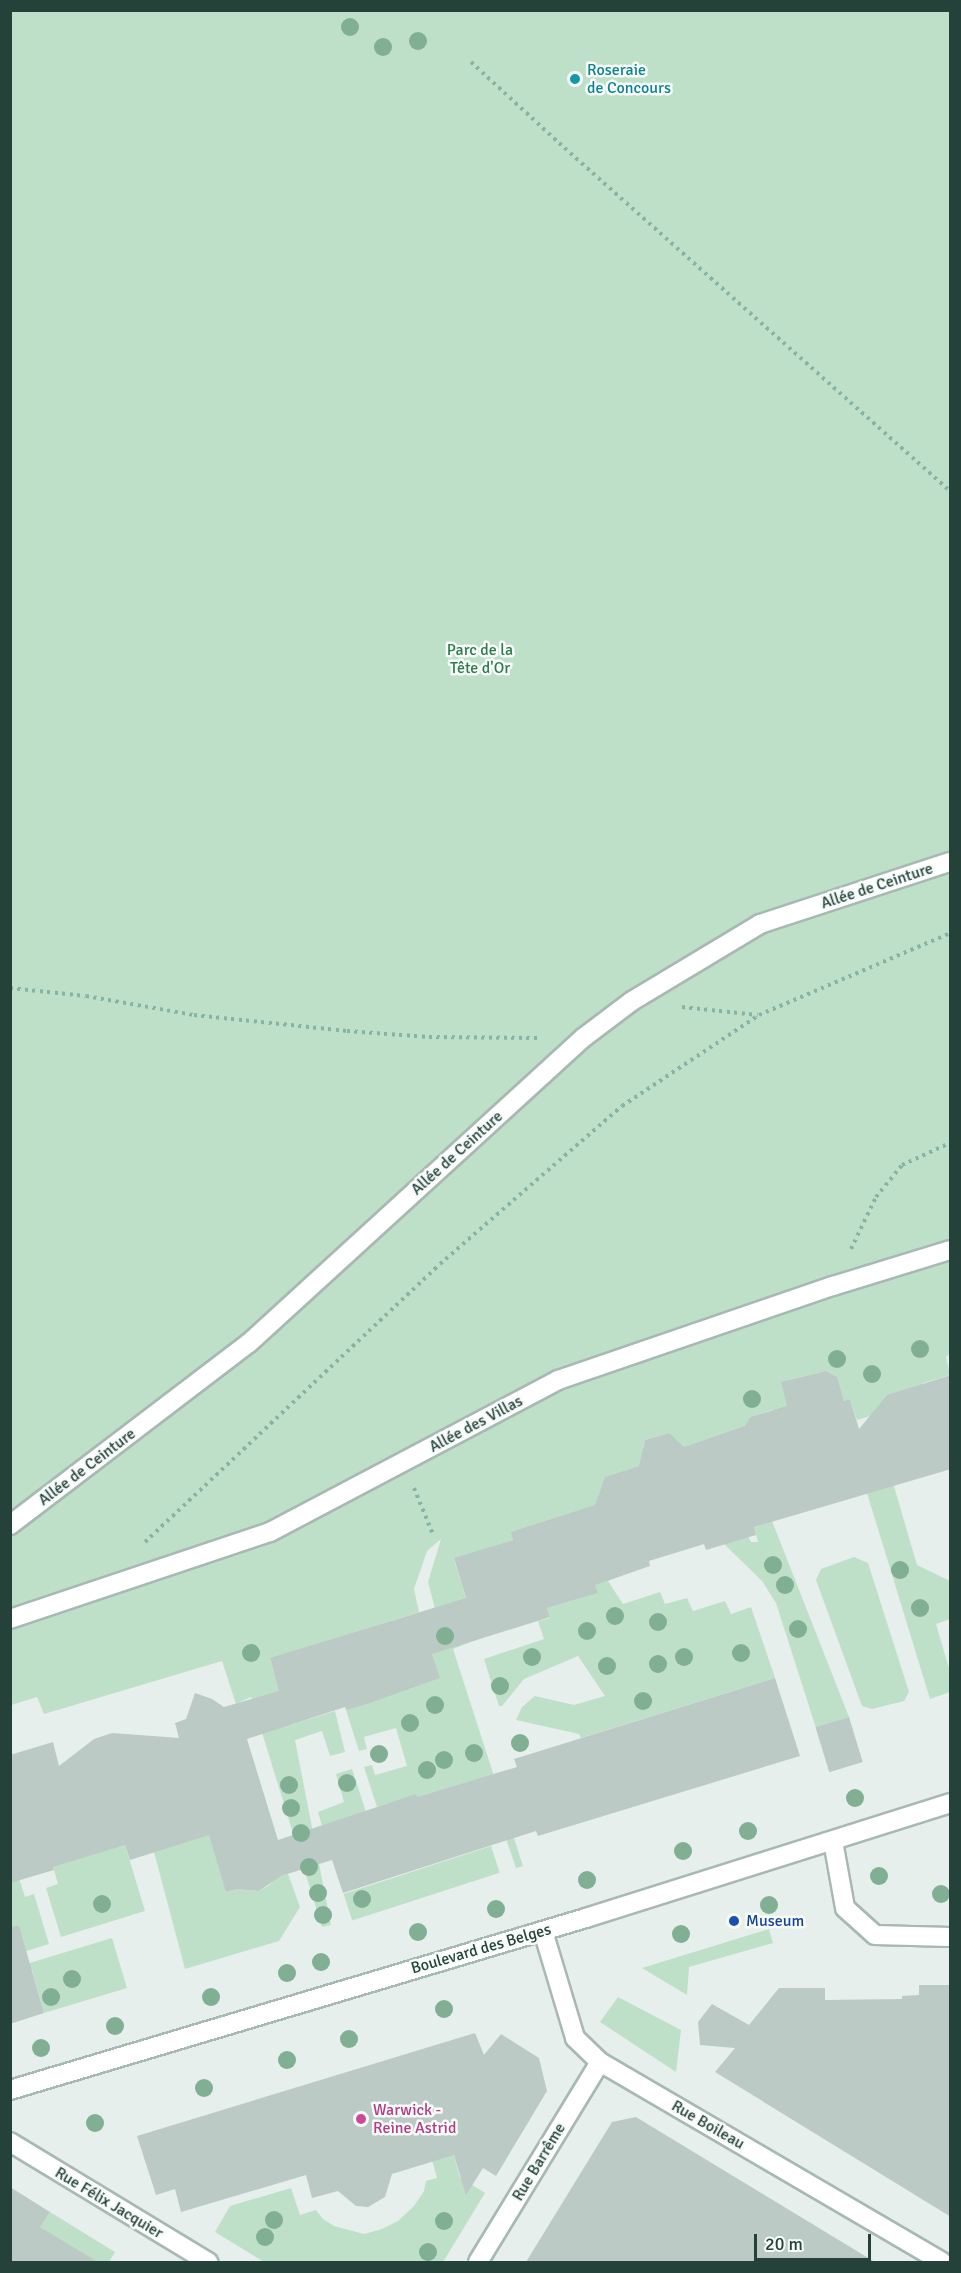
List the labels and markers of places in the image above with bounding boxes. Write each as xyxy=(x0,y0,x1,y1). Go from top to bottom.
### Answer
place label: Roseraie de Concours xyxy=(587,60,671,98)
marker: Roseraie de Concours xyxy=(568,72,582,86)
place label: Museum xyxy=(746,1911,804,1931)
marker: Museum xyxy=(727,1914,741,1928)
place label: Warwick - Reine Astrid xyxy=(373,2100,456,2138)
marker: Warwick - Reine Astrid xyxy=(354,2112,368,2126)

